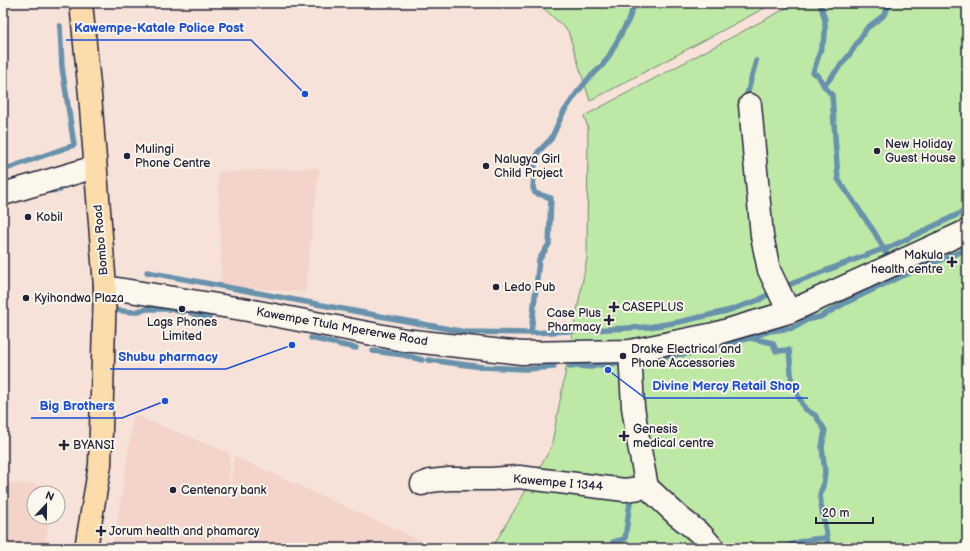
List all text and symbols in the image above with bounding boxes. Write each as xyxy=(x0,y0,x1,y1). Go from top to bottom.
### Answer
callout: Kawempe-Katale Police Post xyxy=(66,15,251,40)
text: Kawempe-Katale Police Post xyxy=(74,20,245,36)
place label: New Holiday Guest House xyxy=(885,137,956,166)
place label: Mulingi Phone Centre xyxy=(135,142,210,171)
marker: New Holiday Guest House xyxy=(872,146,882,156)
marker: Mulingi Phone Centre xyxy=(122,151,132,161)
place label: Nalugya Girl Child Project xyxy=(494,152,563,181)
marker: Nalugya Girl Child Project xyxy=(481,161,491,171)
street label: Bombo Road xyxy=(90,204,112,276)
place label: Kobil xyxy=(36,210,63,225)
marker: Kobil xyxy=(23,212,33,222)
place label: Makula health centre xyxy=(871,248,943,277)
marker: Makula health centre xyxy=(946,256,958,268)
place label: Ledo Pub xyxy=(504,280,556,295)
marker: Ledo Pub xyxy=(491,282,501,292)
place label: Kyihondwa Plaza xyxy=(34,291,124,306)
marker: Kyihondwa Plaza xyxy=(21,293,31,303)
place label: CASEPLUS xyxy=(622,300,684,315)
marker: CASEPLUS xyxy=(609,302,619,312)
marker: Lags Phones Limited xyxy=(177,304,187,314)
street label: Kawempe Ttula Mpererwe Road xyxy=(255,305,429,349)
place label: Case Plus Pharmacy xyxy=(547,306,602,335)
place label: Lags Phones Limited xyxy=(147,315,217,344)
marker: Case Plus Pharmacy xyxy=(604,315,614,325)
place label: Drake Electrical and Phone Accessories xyxy=(631,342,741,371)
callout: Shubu pharmacy xyxy=(110,344,226,369)
text: Shubu pharmacy xyxy=(118,349,218,365)
marker: Drake Electrical and Phone Accessories xyxy=(618,351,628,361)
callout: Divine Mercy Retail Shop xyxy=(645,373,808,398)
text: Divine Mercy Retail Shop xyxy=(652,378,800,394)
callout: Big Brothers xyxy=(31,393,122,418)
text: Big Brothers xyxy=(39,398,115,414)
place label: Genesis medical centre xyxy=(633,422,714,451)
marker: Genesis medical centre xyxy=(618,430,630,442)
place label: BYANSI xyxy=(73,438,115,453)
marker: BYANSI xyxy=(58,439,70,451)
street label: Kawempe I 1344 xyxy=(512,472,604,494)
place label: Centenary bank xyxy=(181,483,267,498)
north arrow xyxy=(26,485,66,525)
marker: Centenary bank xyxy=(168,485,178,495)
text: N xyxy=(43,489,56,504)
scale bar xyxy=(816,499,873,525)
text: 20 m xyxy=(822,506,849,521)
place label: Jorum health and phamarcy xyxy=(109,524,260,539)
marker: Jorum health and phamarcy xyxy=(96,526,106,536)

